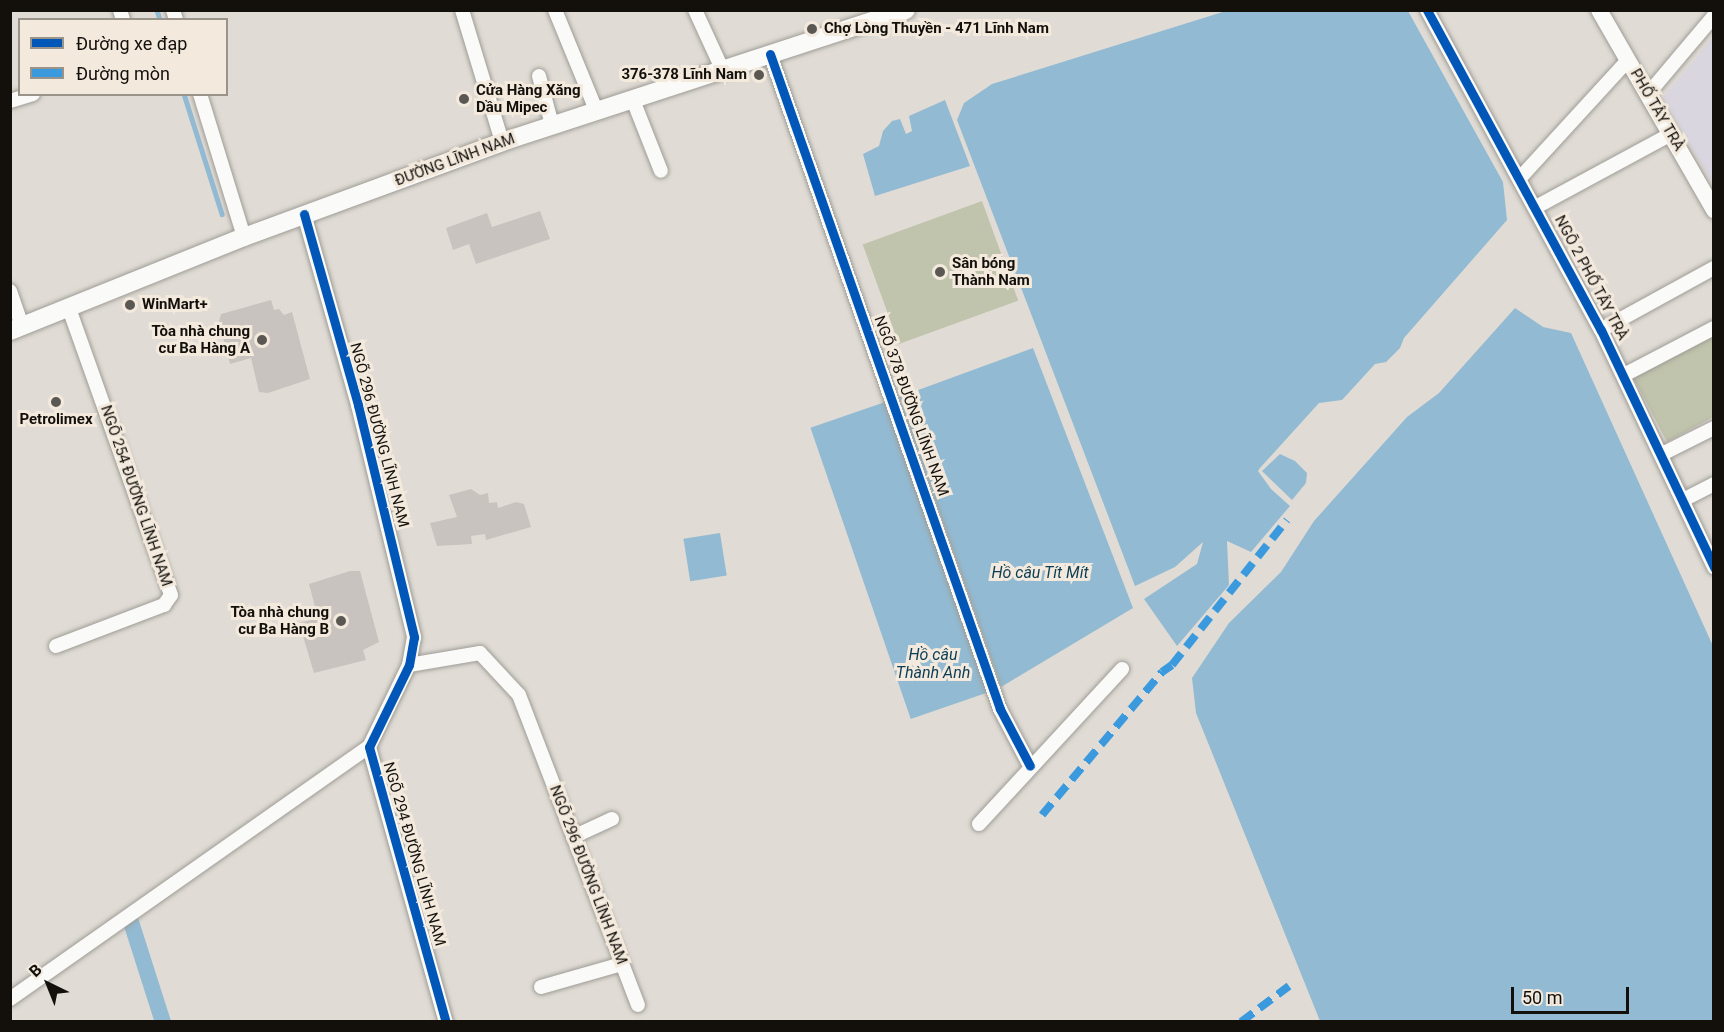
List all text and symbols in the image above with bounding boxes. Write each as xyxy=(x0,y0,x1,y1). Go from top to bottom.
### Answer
legend xyxy=(18,18,228,96)
place label: Chợ Lòng Thuyền - 471 Lĩnh Nam xyxy=(824,20,1049,38)
marker: Chợ Lòng Thuyền - 471 Lĩnh Nam xyxy=(805,22,819,36)
text: Đường xe đạp xyxy=(76,33,187,54)
text: Đường mòn xyxy=(76,63,170,84)
street label: PHỐ TÂY TRÀ xyxy=(1626,65,1688,155)
place label: 376-378 Lĩnh Nam xyxy=(621,66,747,84)
marker: 376-378 Lĩnh Nam xyxy=(752,68,766,82)
place label: Cửa Hàng Xăng Dầu Mipec xyxy=(476,81,581,116)
marker: Cửa Hàng Xăng Dầu Mipec xyxy=(457,92,471,106)
street label: ĐƯỜNG LĨNH NAM xyxy=(393,130,517,190)
street label: NGÕ 2 PHỐ TÂY TRÀ xyxy=(1550,212,1632,344)
place label: Sân bóng Thành Nam xyxy=(952,254,1030,289)
marker: Sân bóng Thành Nam xyxy=(933,265,947,279)
place label: WinMart+ xyxy=(142,296,208,314)
marker: WinMart+ xyxy=(123,298,137,312)
street label: NGÕ 378 ĐƯỜNG LĨNH NAM xyxy=(870,313,952,499)
place label: Tòa nhà chung cư Ba Hàng A xyxy=(152,322,250,357)
marker: Tòa nhà chung cư Ba Hàng A xyxy=(255,333,269,347)
street label: NGÕ 296 ĐƯỜNG LĨNH NAM xyxy=(346,341,412,529)
marker: Petrolimex xyxy=(49,395,63,409)
street label: NGÕ 254 ĐƯỜNG LĨNH NAM xyxy=(96,403,176,589)
place label: Petrolimex xyxy=(19,411,93,429)
water label: Hồ câu Tít Mít xyxy=(991,563,1089,583)
place label: Tòa nhà chung cư Ba Hàng B xyxy=(231,603,329,638)
marker: Tòa nhà chung cư Ba Hàng B xyxy=(334,614,348,628)
water label: Hồ câu Thành Anh xyxy=(896,645,970,683)
street label: NGÕ 294 ĐƯỜNG LĨNH NAM xyxy=(379,760,449,948)
street label: NGÕ 296 ĐƯỜNG LĨNH NAM xyxy=(545,783,631,967)
north arrow xyxy=(18,954,78,1014)
text: B xyxy=(25,960,46,981)
scale bar xyxy=(1514,975,1632,1013)
text: 50 m xyxy=(1522,987,1562,1008)

